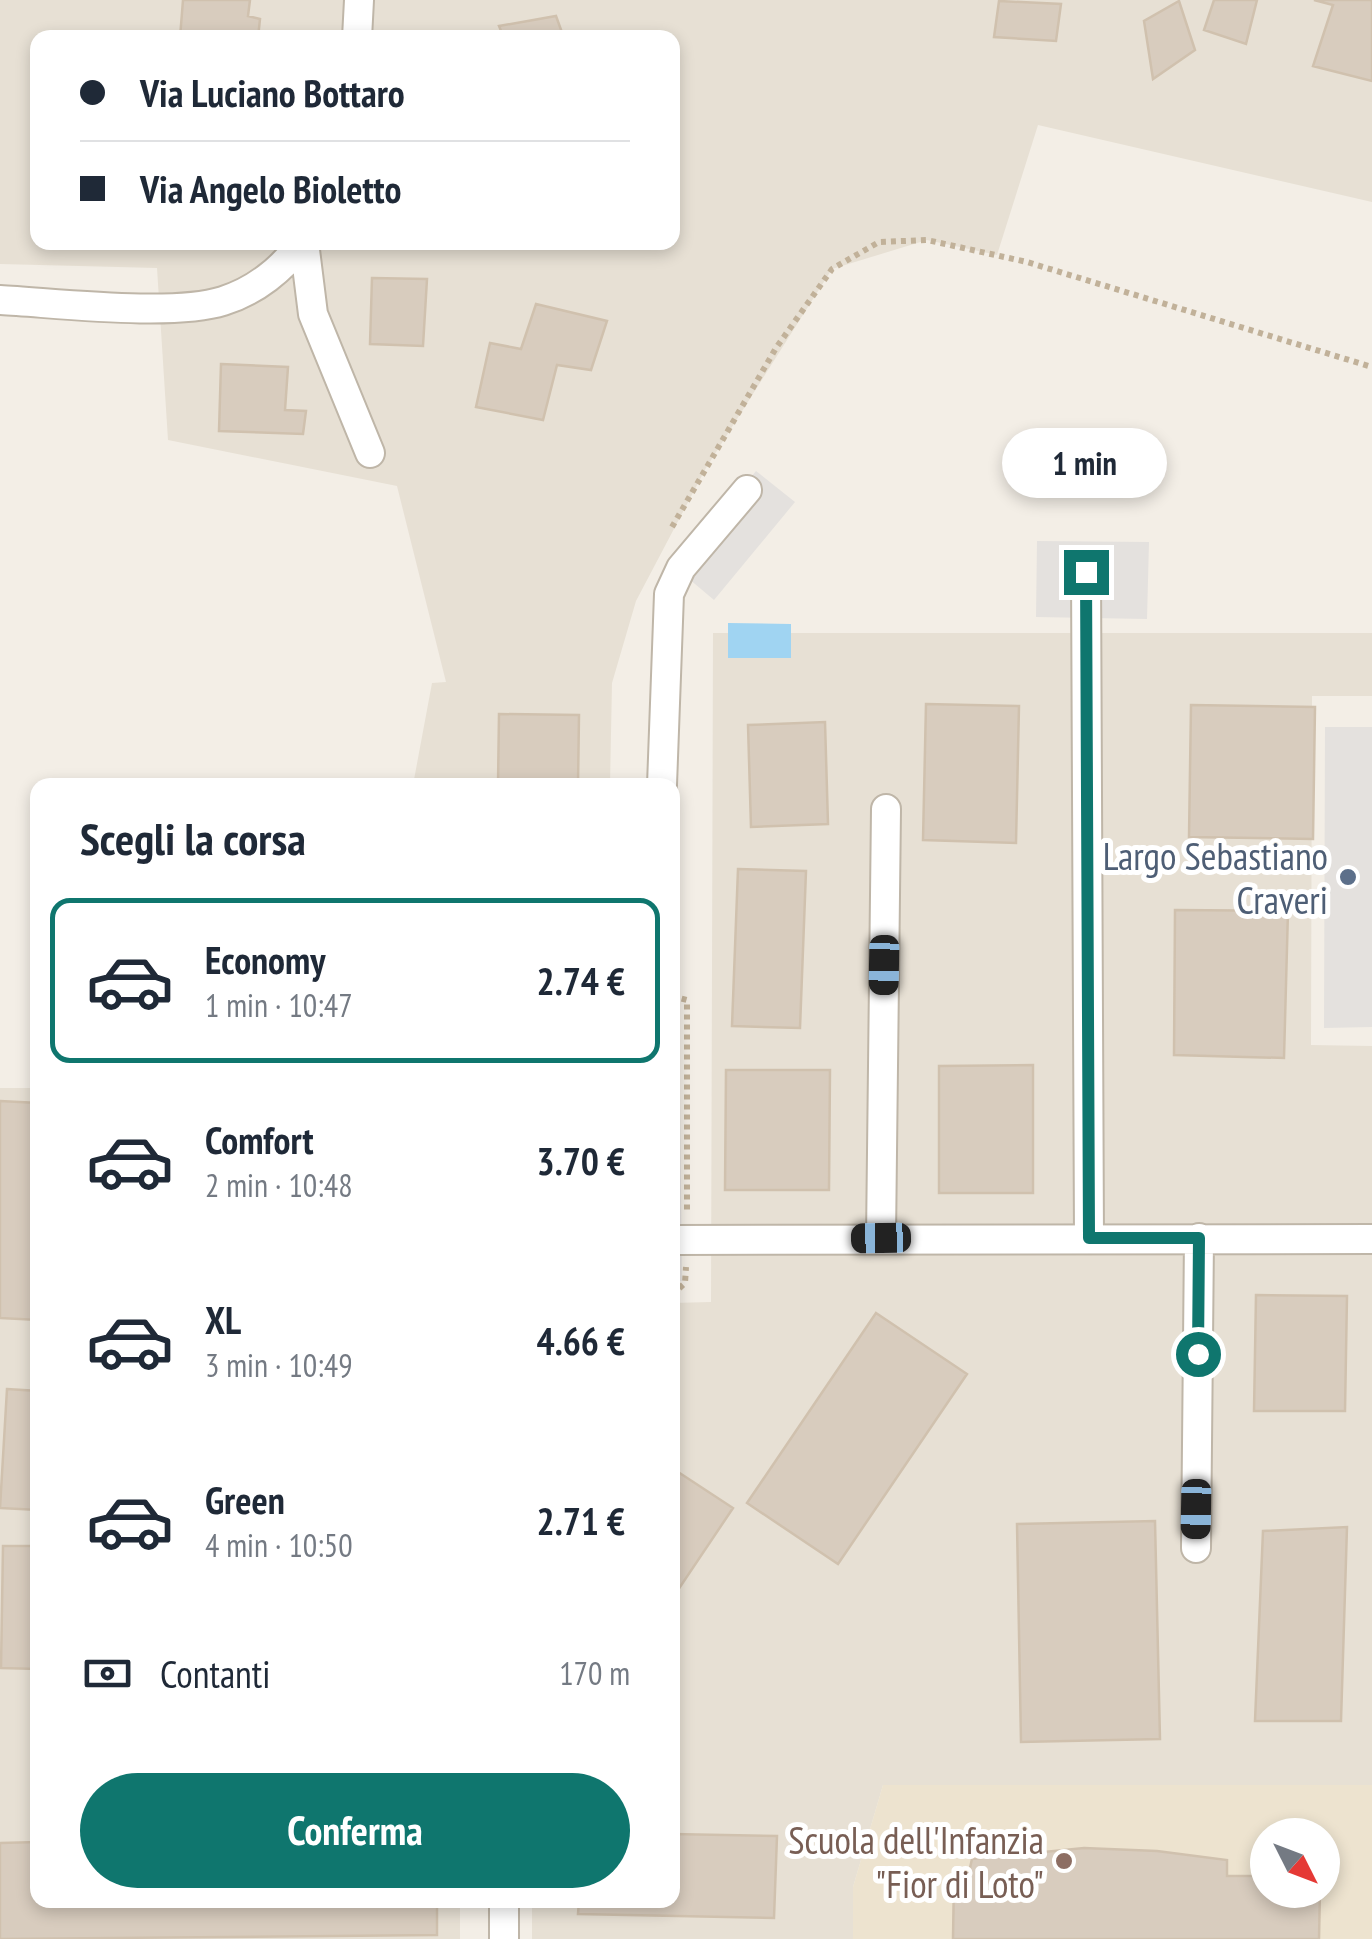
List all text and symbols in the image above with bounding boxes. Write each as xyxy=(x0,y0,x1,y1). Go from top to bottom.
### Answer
text: Via Luciano Bottaro xyxy=(140,68,405,117)
text: Via Angelo Bioletto xyxy=(140,164,401,213)
callout: 1 min xyxy=(1004,427,1168,497)
text: 1 min xyxy=(1052,442,1117,484)
route end xyxy=(1064,550,1109,595)
text: Scegli la corsa xyxy=(80,809,306,867)
place label: Largo Sebastiano Craveri xyxy=(1103,831,1328,924)
marker: Largo Sebastiano Craveri xyxy=(1337,866,1359,888)
text: Economy xyxy=(205,935,325,984)
car xyxy=(868,935,900,995)
icon: car xyxy=(85,936,175,1026)
text: 2.74 € xyxy=(536,956,625,1005)
text: 1 min · 10:47 xyxy=(205,984,353,1026)
text: Comfort xyxy=(205,1115,314,1164)
icon: car xyxy=(85,1116,175,1206)
text: 3.70 € xyxy=(536,1136,625,1185)
text: 2 min · 10:48 xyxy=(205,1164,353,1206)
car xyxy=(851,1222,911,1254)
text: XL xyxy=(205,1295,241,1344)
icon: car xyxy=(85,1296,175,1386)
text: 4.66 € xyxy=(536,1316,625,1365)
route start xyxy=(1176,1332,1221,1377)
text: 3 min · 10:49 xyxy=(205,1344,353,1386)
text: Green xyxy=(205,1475,285,1524)
icon: car xyxy=(85,1476,175,1566)
car xyxy=(1180,1479,1212,1539)
text: 2.71 € xyxy=(536,1496,625,1545)
text: 4 min · 10:50 xyxy=(205,1524,353,1566)
icon: cash xyxy=(80,1646,135,1701)
text: Contanti xyxy=(160,1649,270,1698)
text: 170 m xyxy=(559,1652,630,1694)
button: Conferma xyxy=(80,1773,630,1888)
place label: Scuola dell'Infanzia "Fior di Loto" xyxy=(788,1815,1044,1908)
north arrow xyxy=(1250,1818,1340,1908)
map controls xyxy=(1250,1818,1340,1908)
marker: Scuola dell'Infanzia "Fior di Loto" xyxy=(1053,1850,1075,1872)

